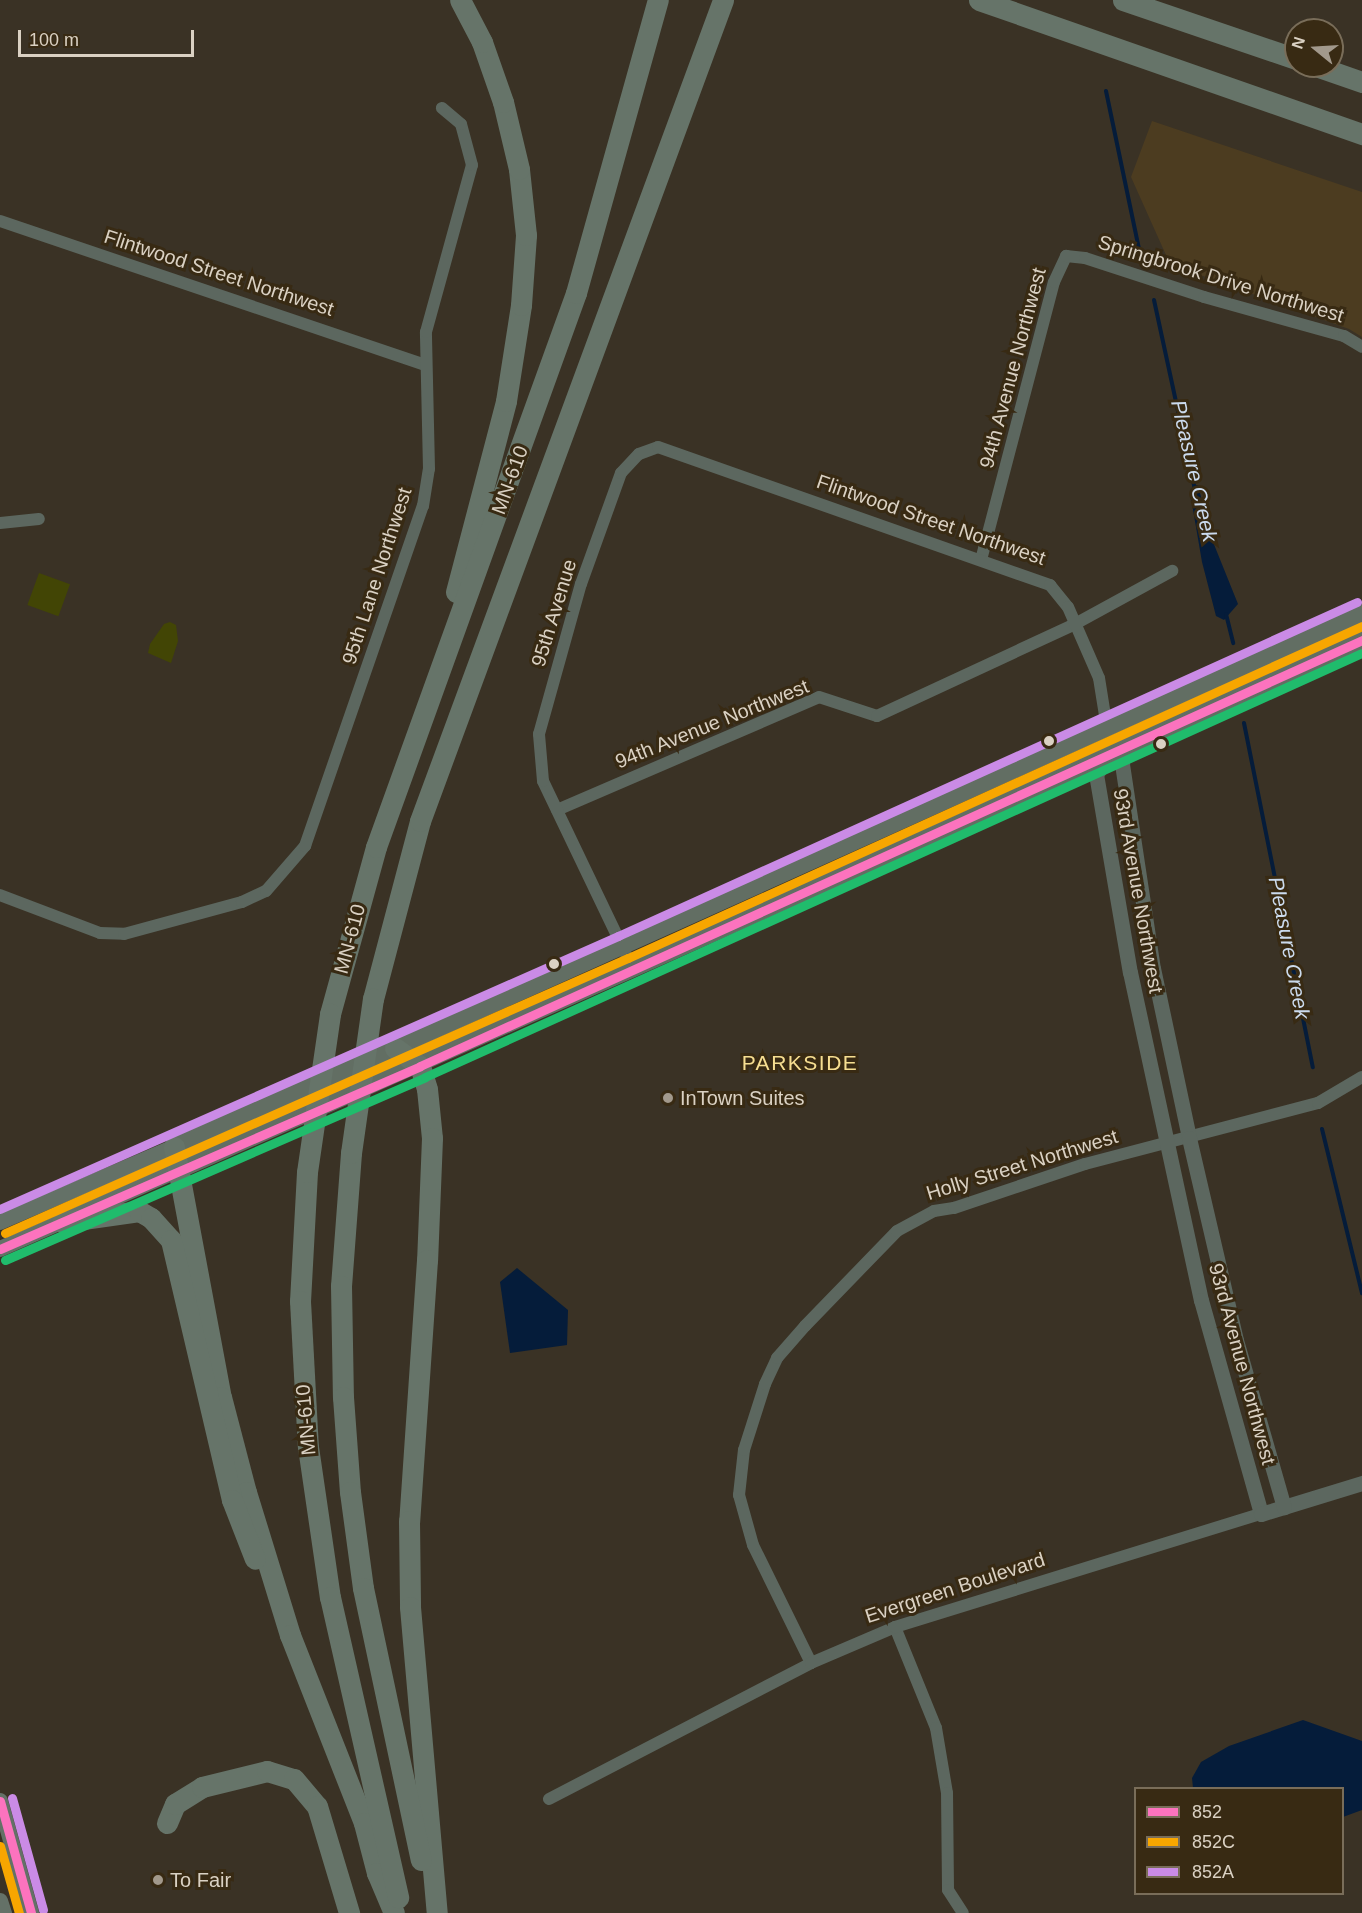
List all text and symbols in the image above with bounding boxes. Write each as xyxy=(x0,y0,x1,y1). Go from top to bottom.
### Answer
scale bar xyxy=(21,18,196,56)
north arrow xyxy=(1284,18,1344,78)
text: 100 m xyxy=(29,30,79,50)
text: N xyxy=(1288,35,1308,51)
street label: Flintwood Street Northwest xyxy=(101,224,337,322)
street label: Springbrook Drive Northwest xyxy=(1095,230,1347,328)
street label: 94th Avenue Northwest xyxy=(975,265,1051,471)
water label: Pleasure Creek xyxy=(1165,398,1223,544)
street label: MN-610 xyxy=(487,442,533,518)
street label: Flintwood Street Northwest xyxy=(814,470,1048,570)
street label: 95th Lane Northwest xyxy=(337,485,417,667)
street label: 95th Avenue xyxy=(526,556,582,670)
street label: 94th Avenue Northwest xyxy=(611,674,813,774)
unlabelled marker xyxy=(1043,735,1055,747)
unlabelled marker xyxy=(1155,738,1167,750)
street label: 93rd Avenue Northwest xyxy=(1108,786,1168,996)
water label: Pleasure Creek xyxy=(1263,875,1315,1021)
street label: MN-610 xyxy=(329,902,371,976)
unlabelled marker xyxy=(548,958,560,970)
district label: PARKSIDE xyxy=(742,1050,858,1076)
place label: InTown Suites xyxy=(680,1086,805,1110)
marker: InTown Suites xyxy=(661,1091,675,1105)
street label: Holly Street Northwest xyxy=(923,1124,1121,1206)
street label: 93rd Avenue Northwest xyxy=(1203,1260,1281,1468)
street label: MN-610 xyxy=(291,1384,321,1456)
street label: Evergreen Boulevard xyxy=(862,1548,1048,1628)
legend xyxy=(1134,1787,1344,1895)
text: 852 xyxy=(1192,1802,1222,1822)
text: 852C xyxy=(1192,1832,1235,1852)
text: 852A xyxy=(1192,1862,1234,1882)
place label: To Fair xyxy=(170,1868,231,1892)
marker: To Fair xyxy=(151,1873,165,1887)

